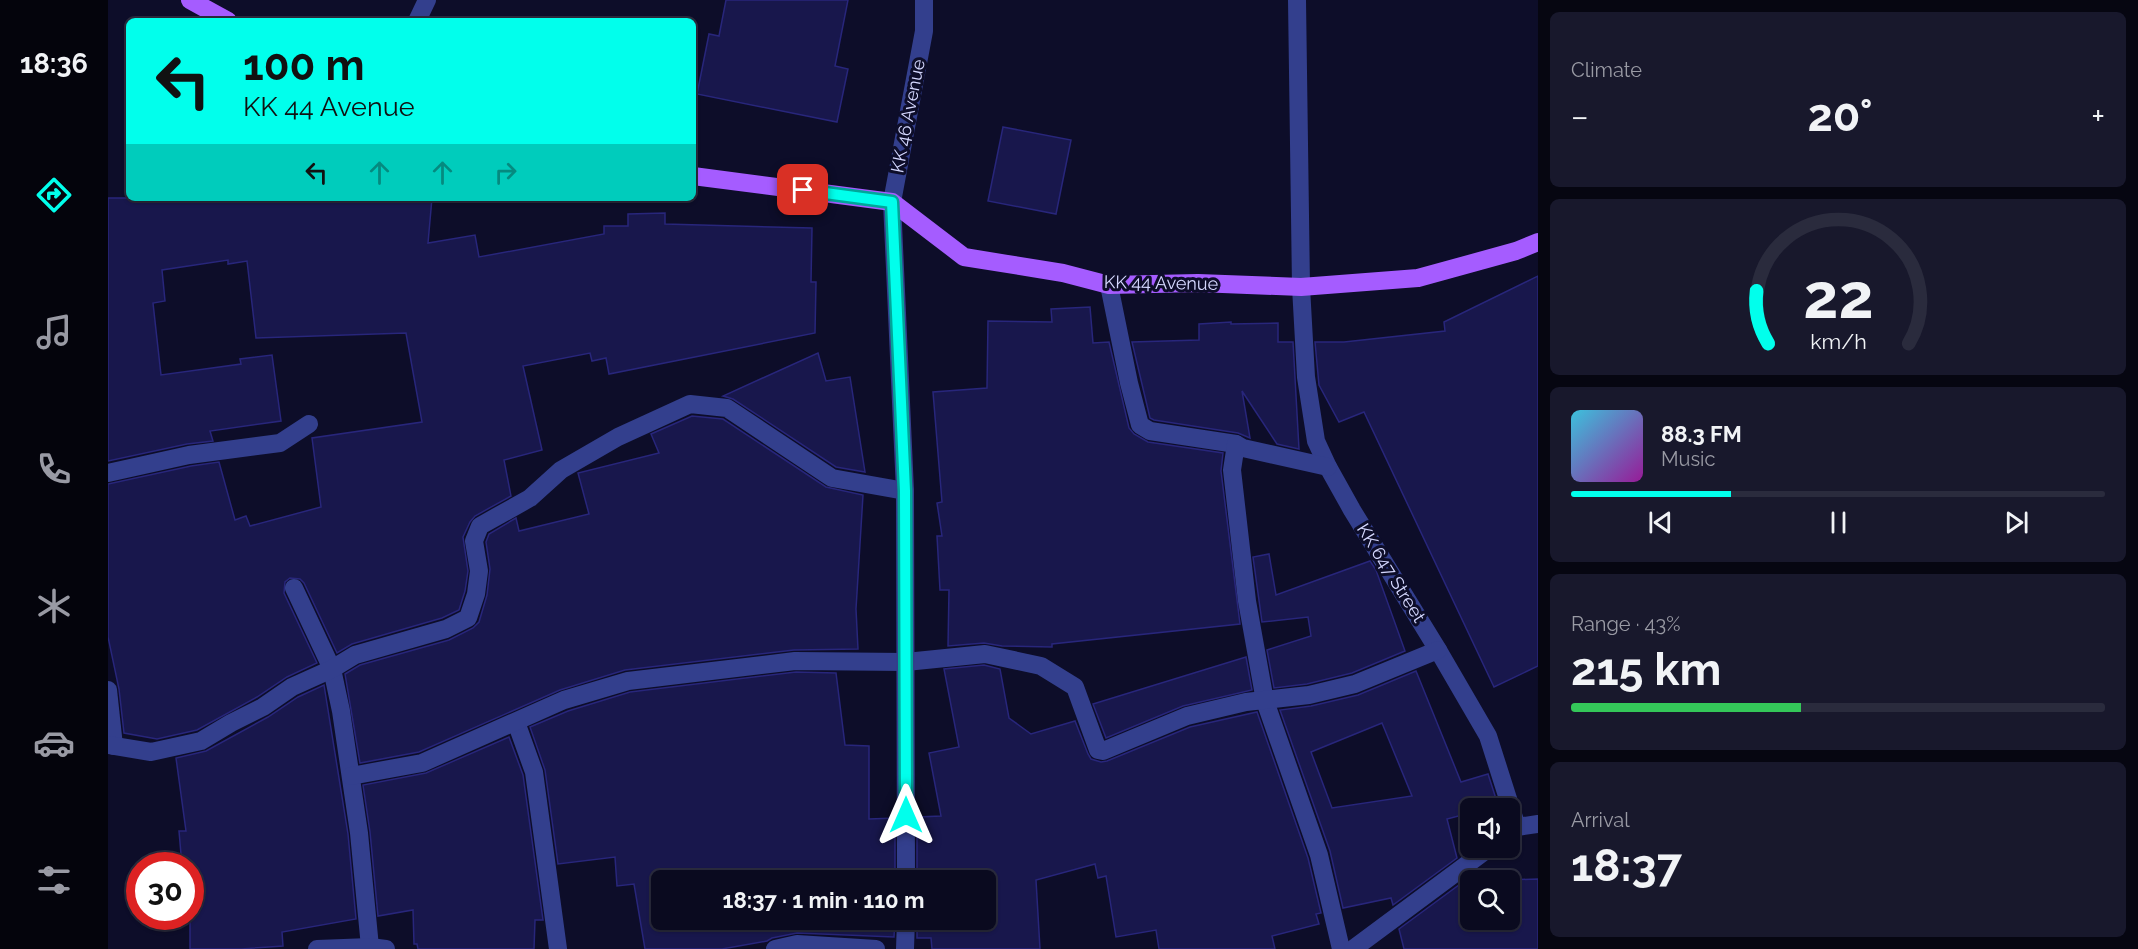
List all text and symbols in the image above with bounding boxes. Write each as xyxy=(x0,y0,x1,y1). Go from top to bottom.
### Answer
text: 100 m xyxy=(243,41,365,90)
icon: left xyxy=(144,42,222,120)
text: 18:36 xyxy=(20,48,88,79)
street label: KK 46 Avenue xyxy=(886,57,929,175)
text: Climate xyxy=(1571,58,1642,82)
text: 20° xyxy=(1807,89,1873,142)
text: KK 44 Avenue xyxy=(243,91,415,122)
text: − xyxy=(1571,97,1589,136)
text: + xyxy=(2091,97,2105,136)
icon: left xyxy=(300,156,333,189)
icon: ahead xyxy=(363,156,396,189)
icon: ahead xyxy=(426,156,459,189)
icon: right xyxy=(489,156,522,189)
pin xyxy=(777,164,828,215)
icon: arrive xyxy=(786,173,819,206)
icon: directions xyxy=(33,174,75,216)
text: 22 xyxy=(1803,259,1873,333)
street label: KK 44 Avenue xyxy=(1104,271,1219,294)
icon: music xyxy=(33,311,75,353)
text: km/h xyxy=(1810,330,1866,355)
text: 88.3 FM xyxy=(1661,421,1742,447)
text: Music xyxy=(1661,447,1715,471)
icon: phone xyxy=(33,448,75,490)
icon: previous xyxy=(1644,506,1677,539)
icon: pause xyxy=(1822,506,1855,539)
icon: next xyxy=(2000,506,2033,539)
street label: KK 647 Street xyxy=(1353,520,1430,626)
icon: climate xyxy=(33,585,75,627)
text: Range · 43% xyxy=(1571,612,1680,636)
text: 215 km xyxy=(1571,643,1721,696)
icon: car xyxy=(33,722,75,764)
position arrow xyxy=(874,783,938,847)
map controls xyxy=(1460,798,1520,930)
button: sound xyxy=(1460,798,1520,858)
text: Arrival xyxy=(1571,808,1630,832)
text: 18:37 xyxy=(1571,839,1682,892)
speed limit sign: 30 xyxy=(126,852,204,930)
icon: filters xyxy=(33,859,75,901)
button: search xyxy=(1460,870,1520,930)
text: 18:37 · 1 min · 110 m xyxy=(723,887,924,913)

